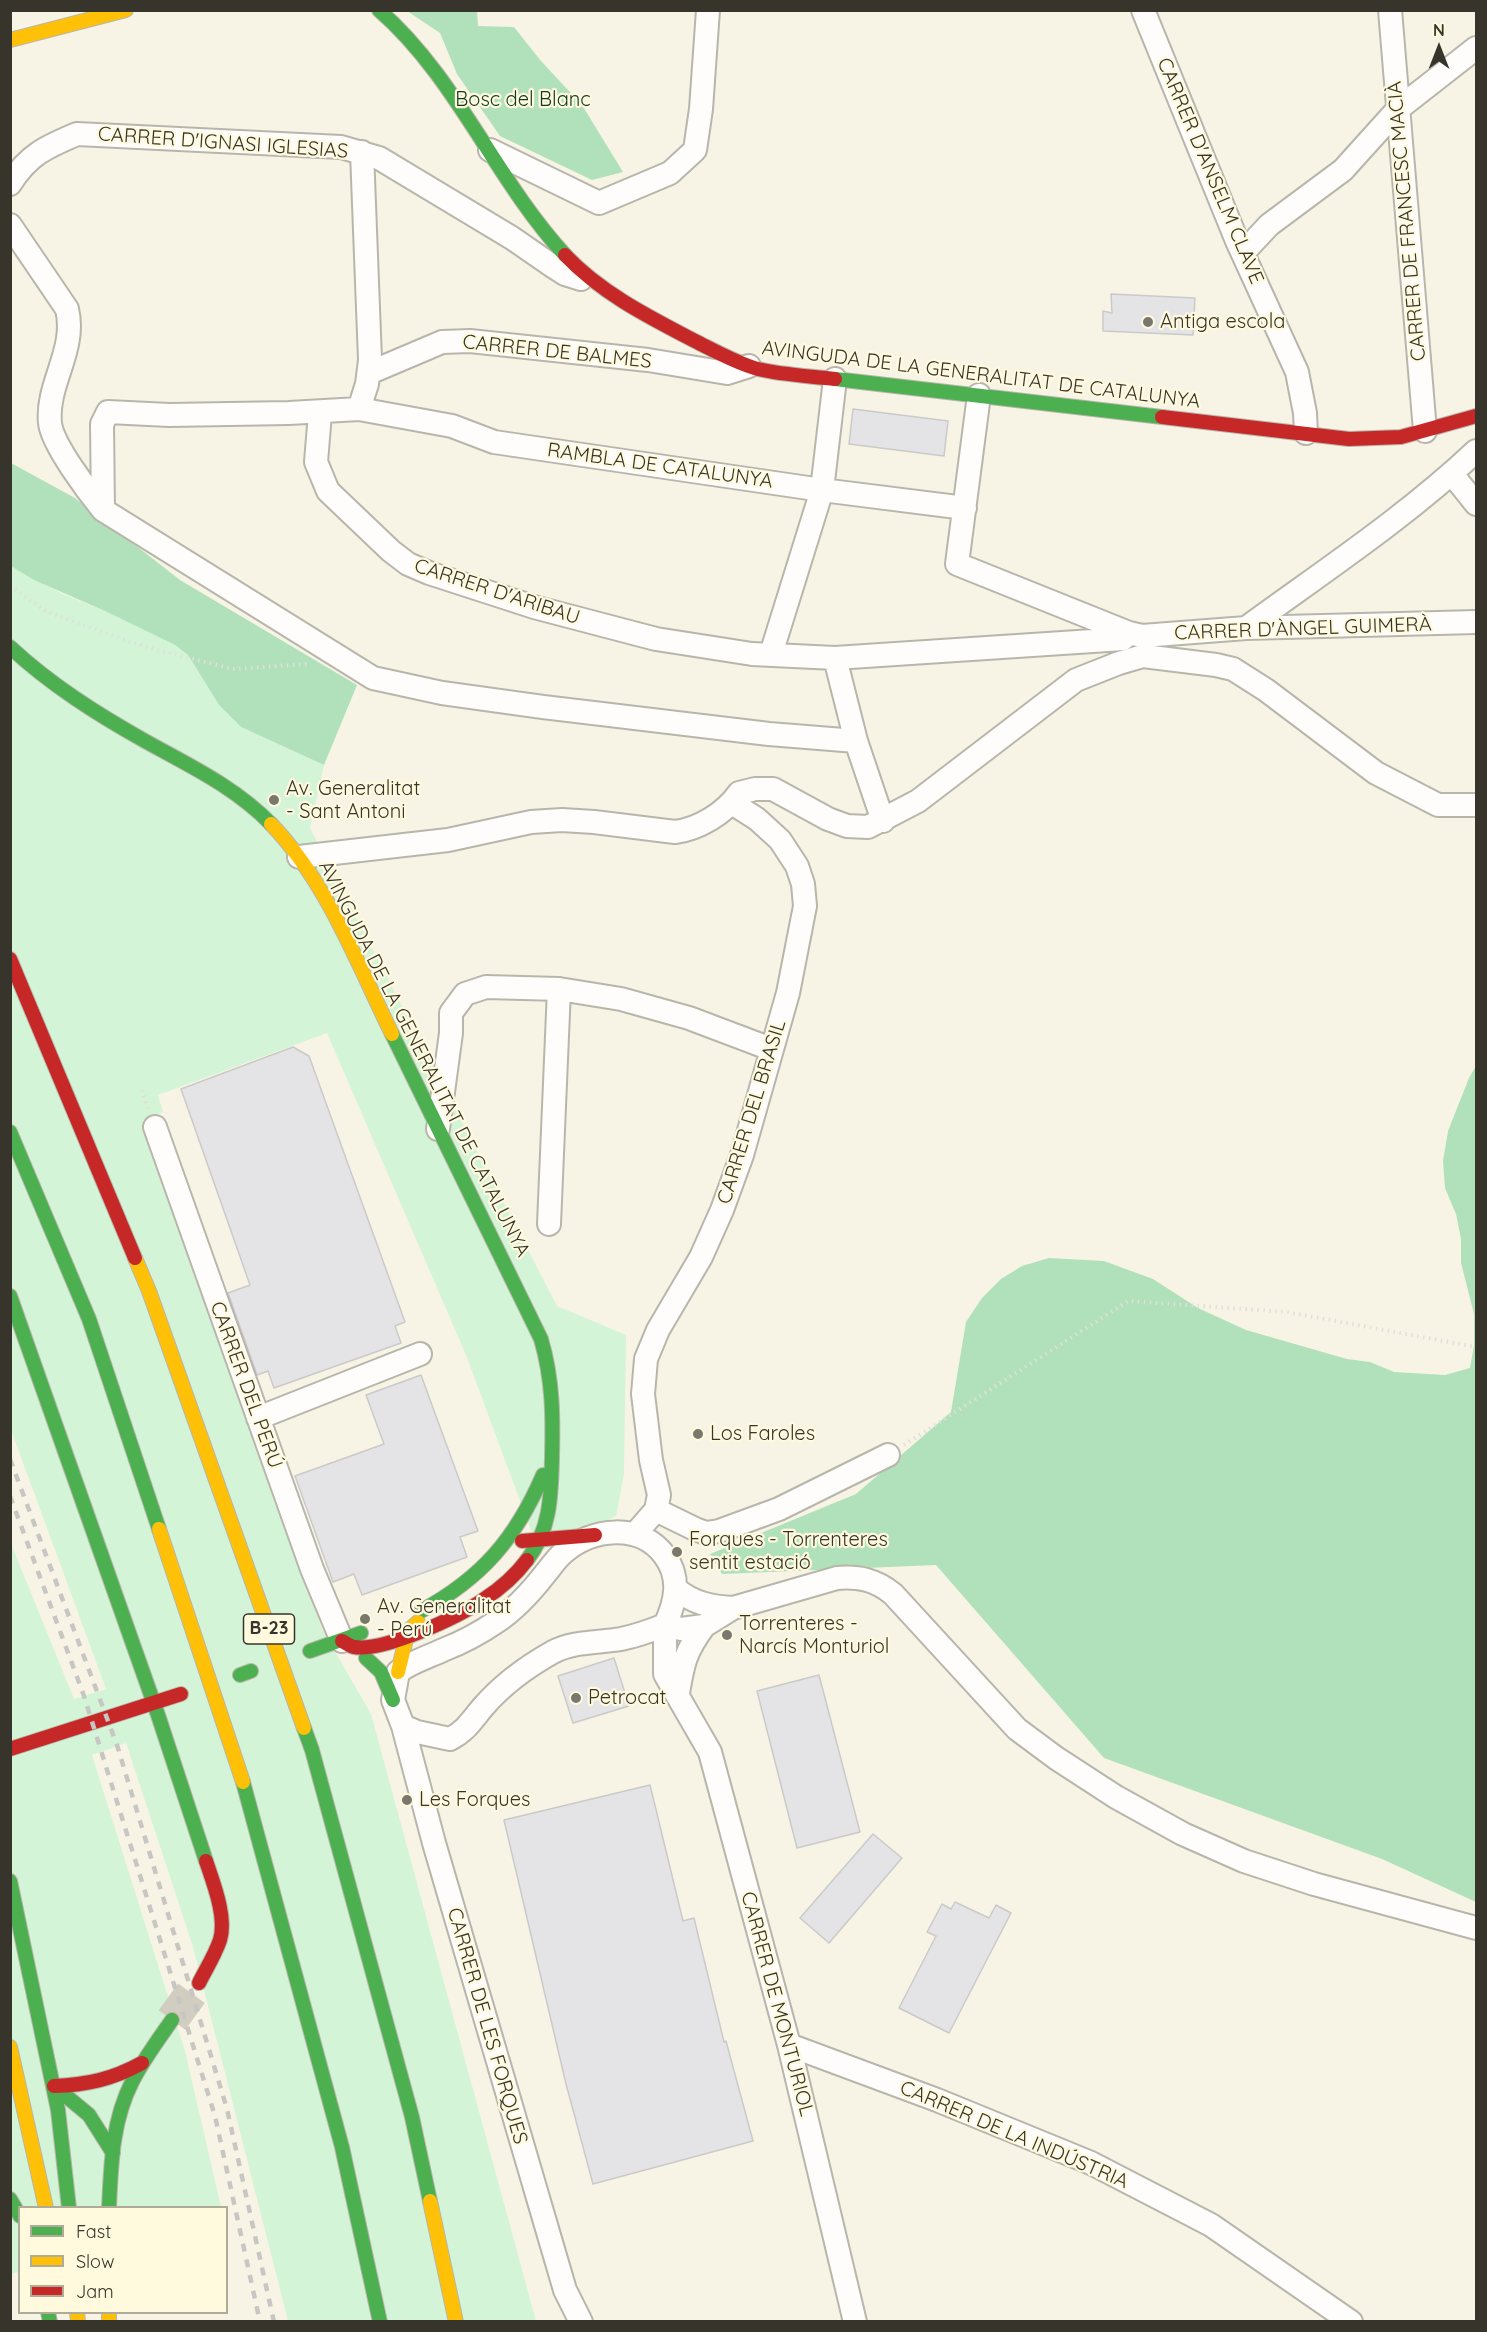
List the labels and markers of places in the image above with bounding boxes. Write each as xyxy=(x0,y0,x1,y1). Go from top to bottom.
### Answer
place label: Antiga escola xyxy=(1160,310,1285,334)
marker: Antiga escola xyxy=(1141,315,1155,329)
place label: Av. Generalitat - Sant Antoni xyxy=(286,777,420,824)
marker: Av. Generalitat - Sant Antoni xyxy=(267,793,281,807)
place label: Los Faroles xyxy=(710,1422,815,1446)
marker: Los Faroles xyxy=(691,1427,705,1441)
place label: Forques - Torrenteres sentit estació xyxy=(689,1528,888,1575)
marker: Forques - Torrenteres sentit estació xyxy=(670,1545,684,1559)
place label: Av. Generalitat - Perú xyxy=(377,1595,511,1642)
marker: Av. Generalitat - Perú xyxy=(358,1612,372,1626)
place label: Torrenteres - Narcís Monturiol xyxy=(739,1612,889,1659)
marker: Torrenteres - Narcís Monturiol xyxy=(720,1628,734,1642)
place label: Petrocat xyxy=(588,1686,666,1710)
marker: Petrocat xyxy=(569,1691,583,1705)
place label: Les Forques xyxy=(419,1788,530,1812)
marker: Les Forques xyxy=(400,1793,414,1807)

